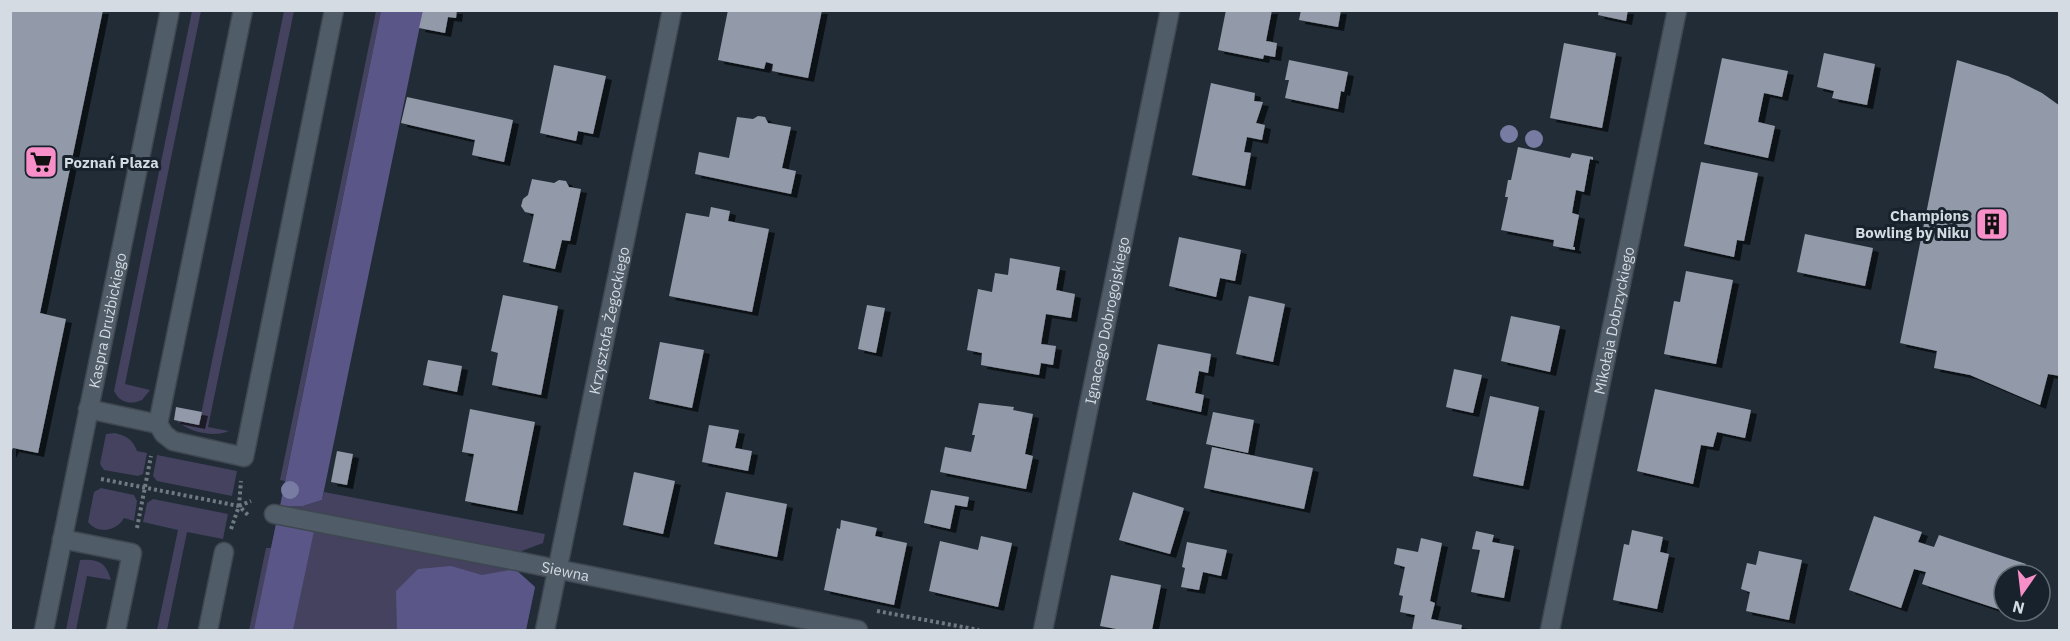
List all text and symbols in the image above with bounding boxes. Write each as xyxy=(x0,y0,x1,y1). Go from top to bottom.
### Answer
supermarket icon: Poznań Plaza xyxy=(23,144,59,180)
place label: Poznań Plaza xyxy=(64,153,159,172)
place label: Champions Bowling by Niku xyxy=(1855,206,1969,242)
building icon: Champions Bowling by Niku xyxy=(1974,206,2010,242)
street label: Ignacego Dobrogojskiego xyxy=(1080,235,1133,406)
street label: Krzysztofa Żegockiego xyxy=(584,245,633,396)
street label: Mikołaja Dobrzyckiego xyxy=(1589,245,1638,396)
street label: Kaspra Drużbickiego xyxy=(84,251,130,390)
street label: Siewna xyxy=(540,557,591,585)
north arrow xyxy=(1992,563,2052,623)
text: N xyxy=(2010,596,2026,619)

